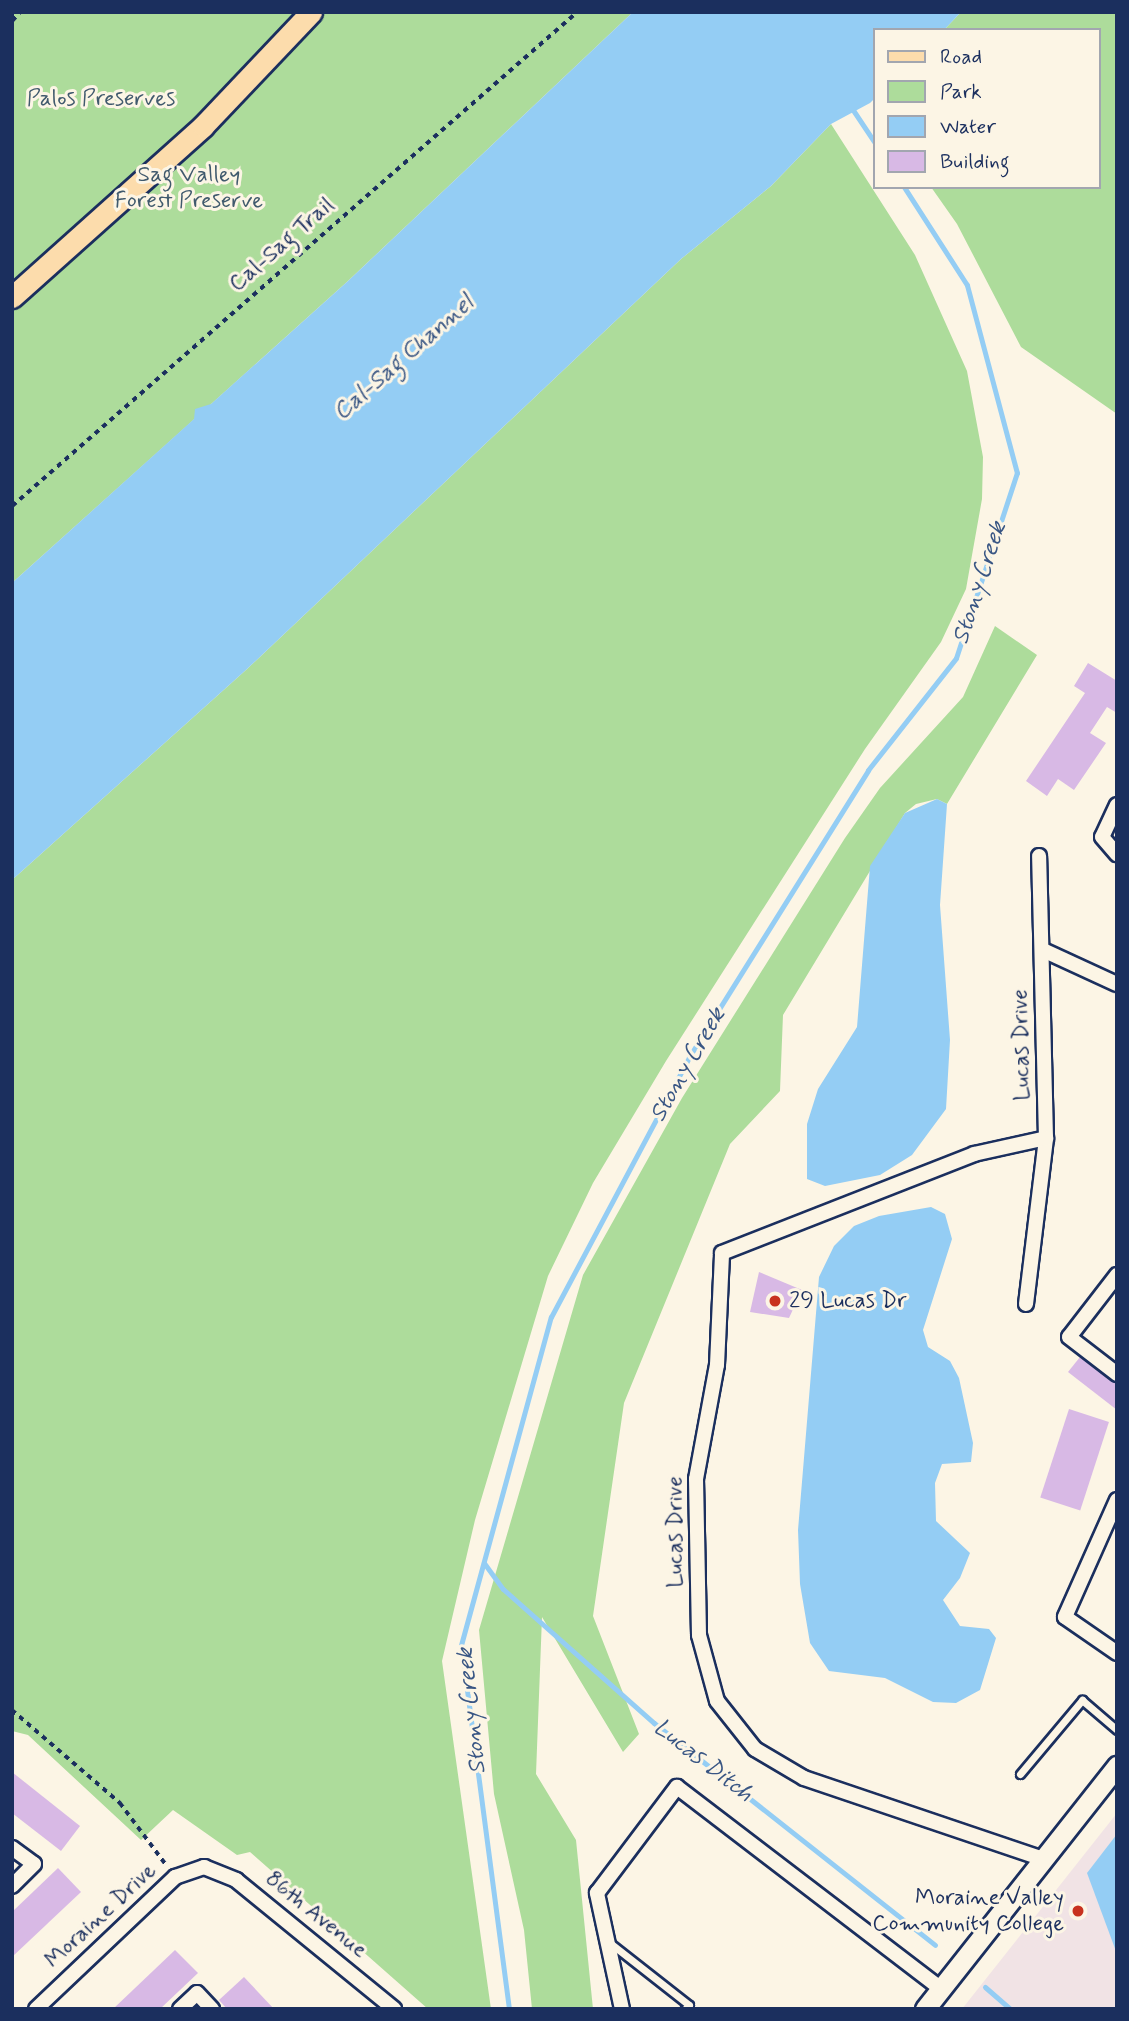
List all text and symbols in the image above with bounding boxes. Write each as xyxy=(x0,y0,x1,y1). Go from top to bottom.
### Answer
legend xyxy=(874,28,1101,189)
text: Road xyxy=(940,43,982,71)
text: Park xyxy=(940,78,982,106)
park label: Palos Preserves xyxy=(27,85,175,113)
text: Water xyxy=(940,113,996,141)
text: Building xyxy=(940,148,1010,176)
park label: Sag Valley Forest Preserve xyxy=(115,161,263,215)
street label: Cal-Sag Trail xyxy=(225,193,339,297)
water label: Cal-Sag Channel xyxy=(327,289,481,427)
water label: Stony Creek xyxy=(946,517,1014,649)
street label: Lucas Drive xyxy=(1007,989,1037,1101)
water label: Stony Creek xyxy=(643,1002,733,1128)
place label: 29 Lucas Dr xyxy=(789,1287,907,1315)
marker: 29 Lucas Dr xyxy=(767,1293,783,1309)
street label: Lucas Drive xyxy=(662,1476,690,1588)
water label: Stony Creek xyxy=(451,1646,493,1776)
water label: Lucas Ditch xyxy=(648,1713,758,1809)
street label: Moraine Drive xyxy=(40,1858,162,1974)
street label: 86th Avenue xyxy=(259,1865,373,1965)
place label: Moraine Valley Community College xyxy=(872,1884,1064,1938)
marker: Moraine Valley Community College xyxy=(1070,1903,1086,1919)

